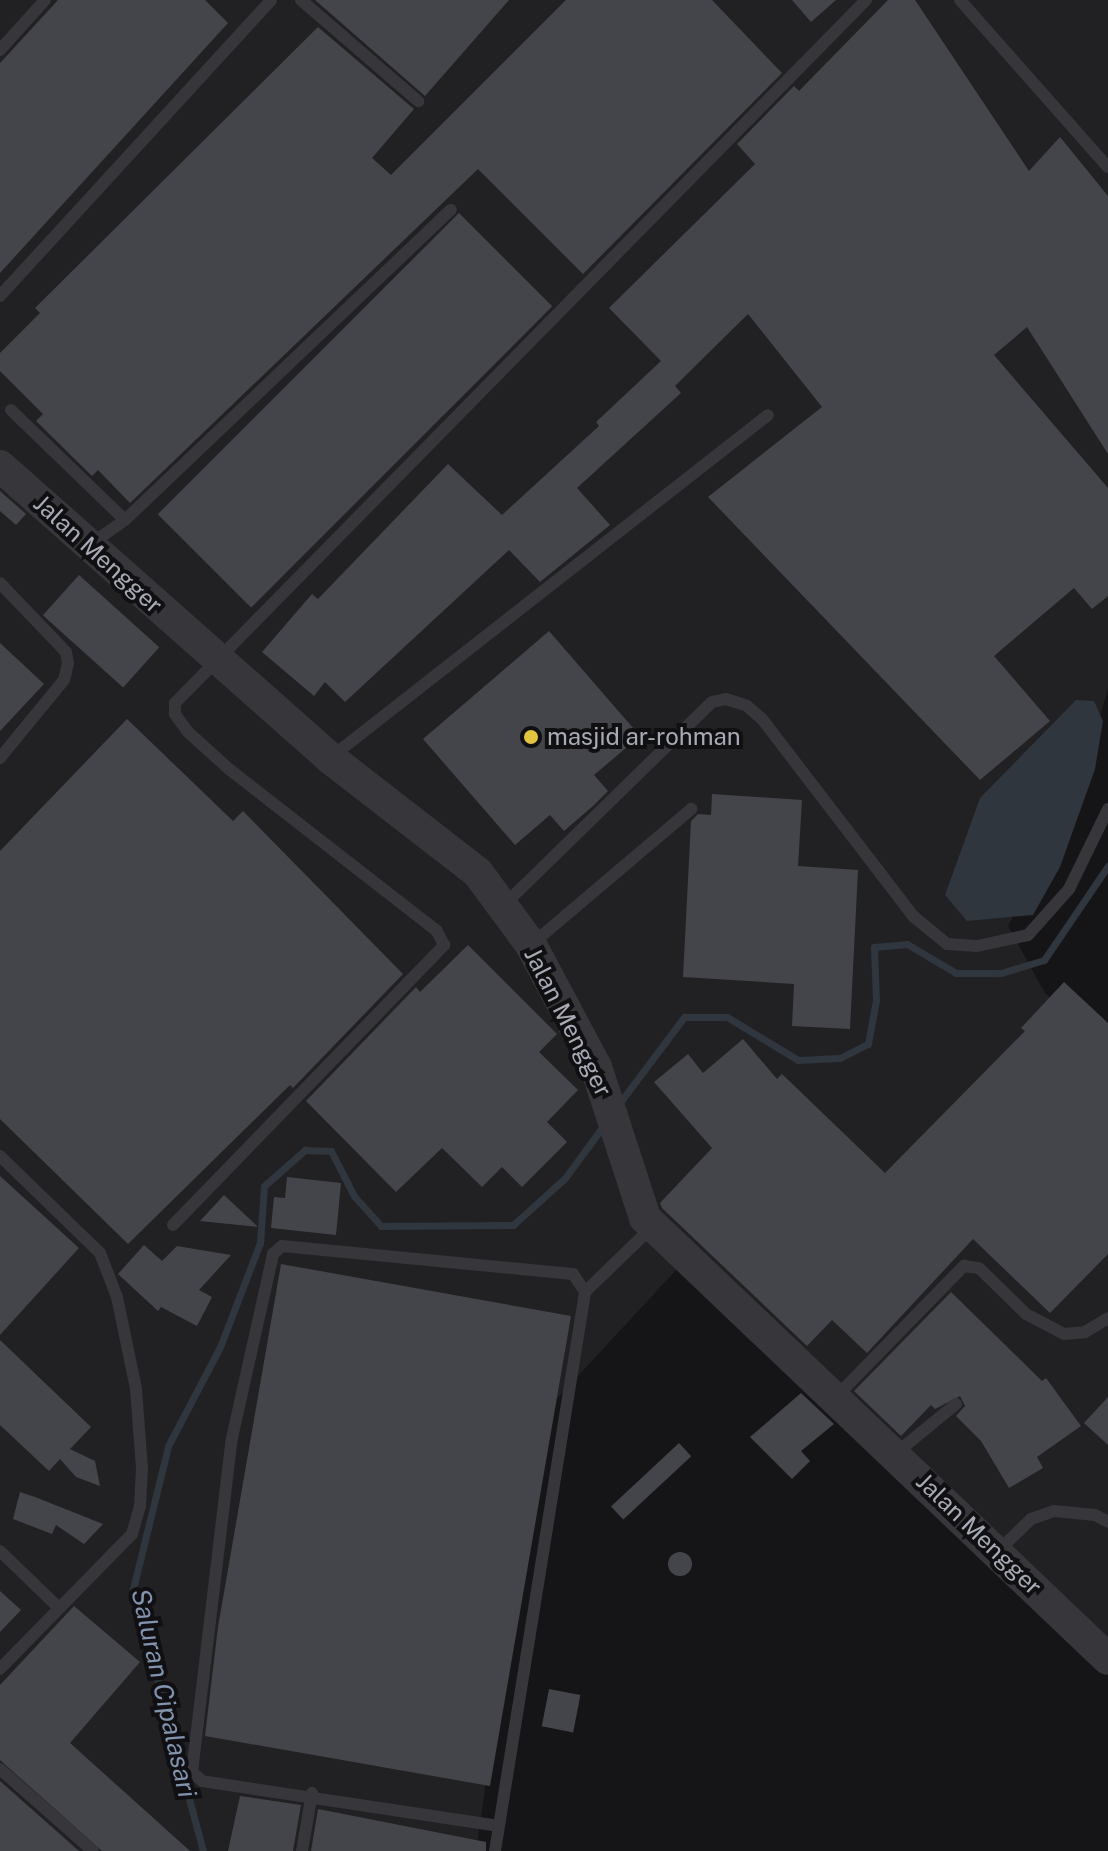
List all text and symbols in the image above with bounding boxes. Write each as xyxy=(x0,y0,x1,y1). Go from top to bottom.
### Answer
street label: Jalan Mengger xyxy=(28,489,168,619)
place label: masjid ar-rohman xyxy=(547,723,741,751)
marker: masjid ar-rohman xyxy=(522,728,540,746)
street label: Jalan Mengger xyxy=(518,943,618,1101)
street label: Jalan Mengger xyxy=(910,1467,1048,1601)
water label: Saluran Cipalasari xyxy=(125,1586,203,1800)

